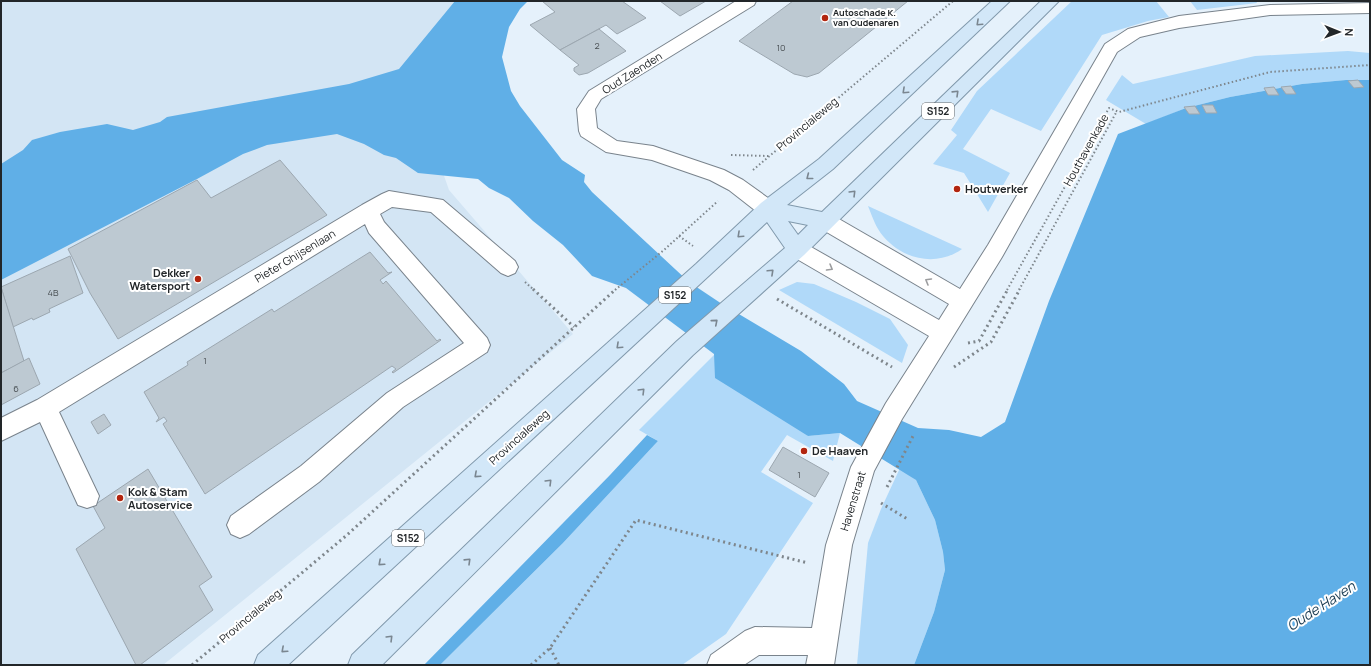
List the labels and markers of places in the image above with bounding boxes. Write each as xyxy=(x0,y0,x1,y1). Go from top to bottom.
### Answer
place label: Autoschade K. van Oudenaren xyxy=(833,6,899,29)
marker: Autoschade K. van Oudenaren xyxy=(820,13,830,23)
place label: Houtwerker xyxy=(965,181,1028,196)
marker: Houtwerker xyxy=(952,184,962,194)
place label: Dekker Watersport xyxy=(129,265,191,293)
marker: Dekker Watersport xyxy=(193,274,203,284)
place label: De Haaven xyxy=(812,443,868,458)
marker: De Haaven xyxy=(799,446,809,456)
place label: Kok & Stam Autoservice xyxy=(128,484,193,512)
marker: Kok & Stam Autoservice xyxy=(115,493,125,503)

